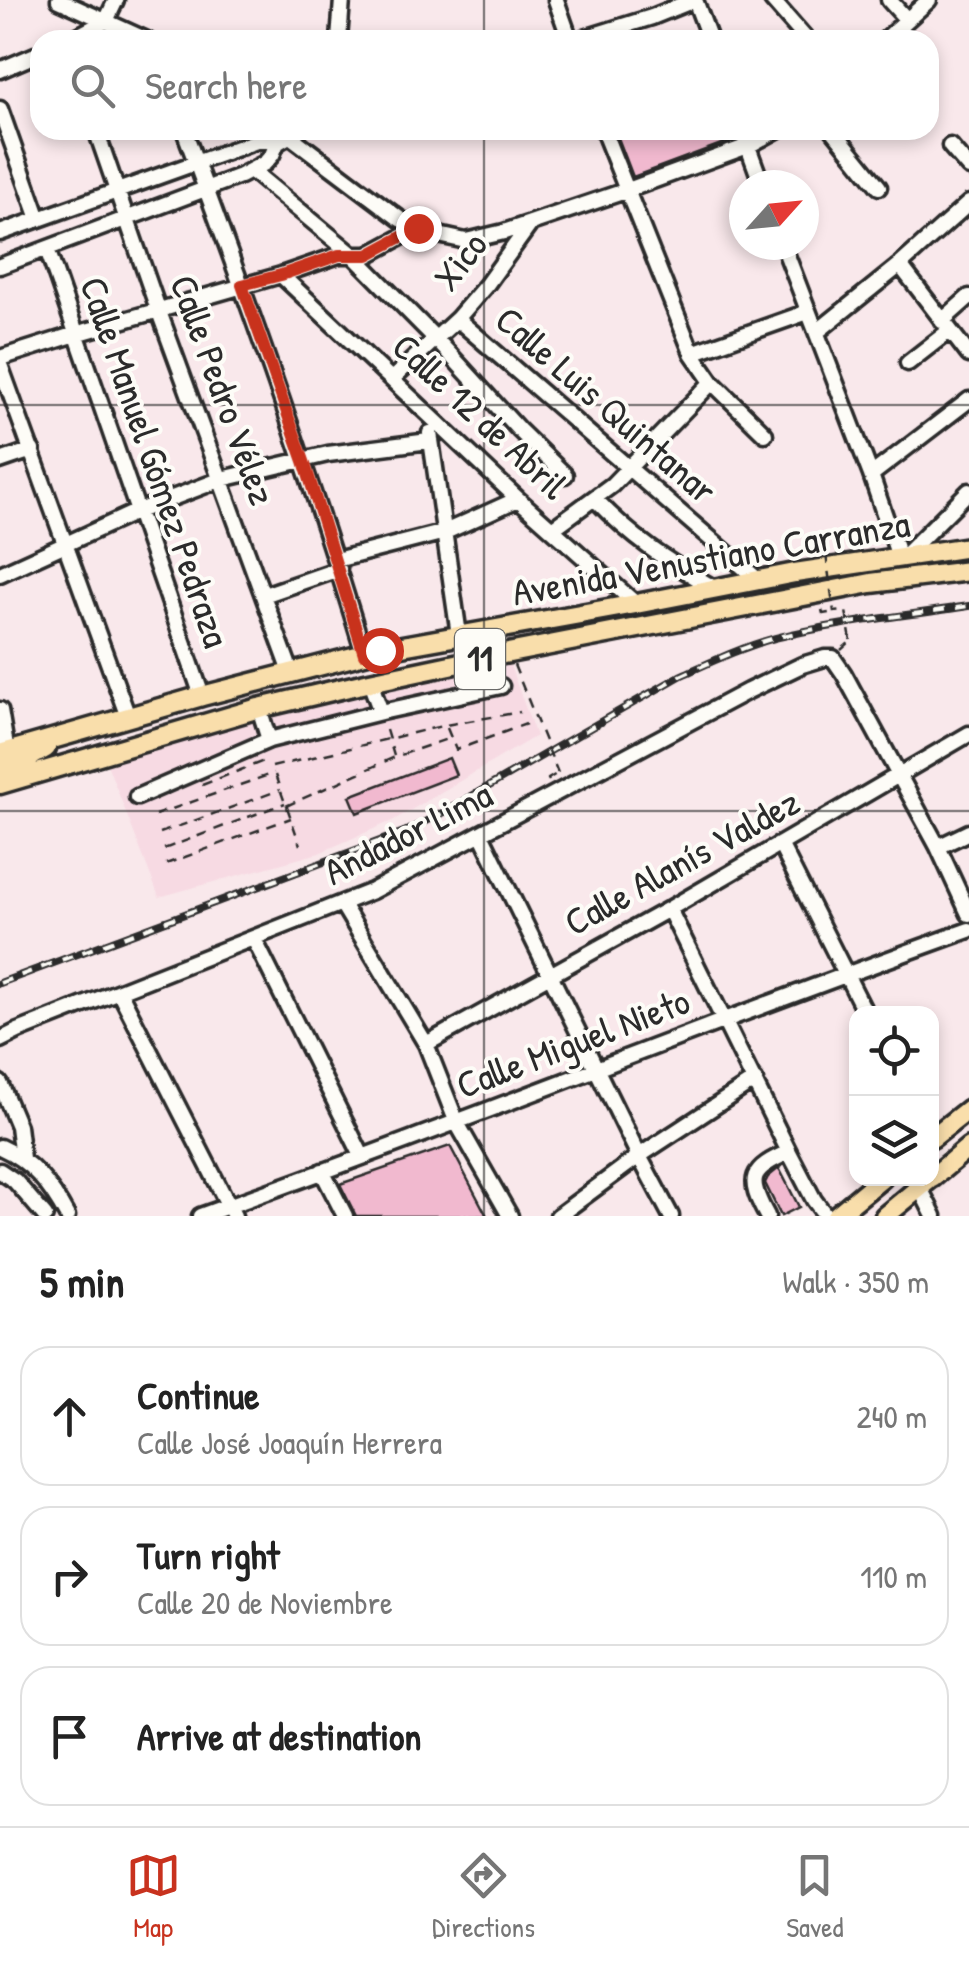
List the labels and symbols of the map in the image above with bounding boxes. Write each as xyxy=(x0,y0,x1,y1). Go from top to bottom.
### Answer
north arrow xyxy=(729,170,819,260)
route end xyxy=(396,206,442,252)
street label: Xico xyxy=(420,220,499,301)
street label: Calle Pedro Vélez xyxy=(158,268,290,512)
street label: Calle Manuel Gómez Pedraza xyxy=(68,270,244,654)
street label: Calle Luis Quintanar xyxy=(485,294,729,515)
street label: Calle 12 de Abril xyxy=(382,320,580,511)
street label: Avenida Venustiano Carranza xyxy=(508,496,914,618)
route start xyxy=(358,628,404,674)
road number: 11 xyxy=(455,629,505,689)
street label: Andador Lima xyxy=(315,768,501,897)
street label: Calle Alanís Valdez xyxy=(555,775,808,947)
street label: Calle Miguel Nieto xyxy=(449,974,697,1110)

